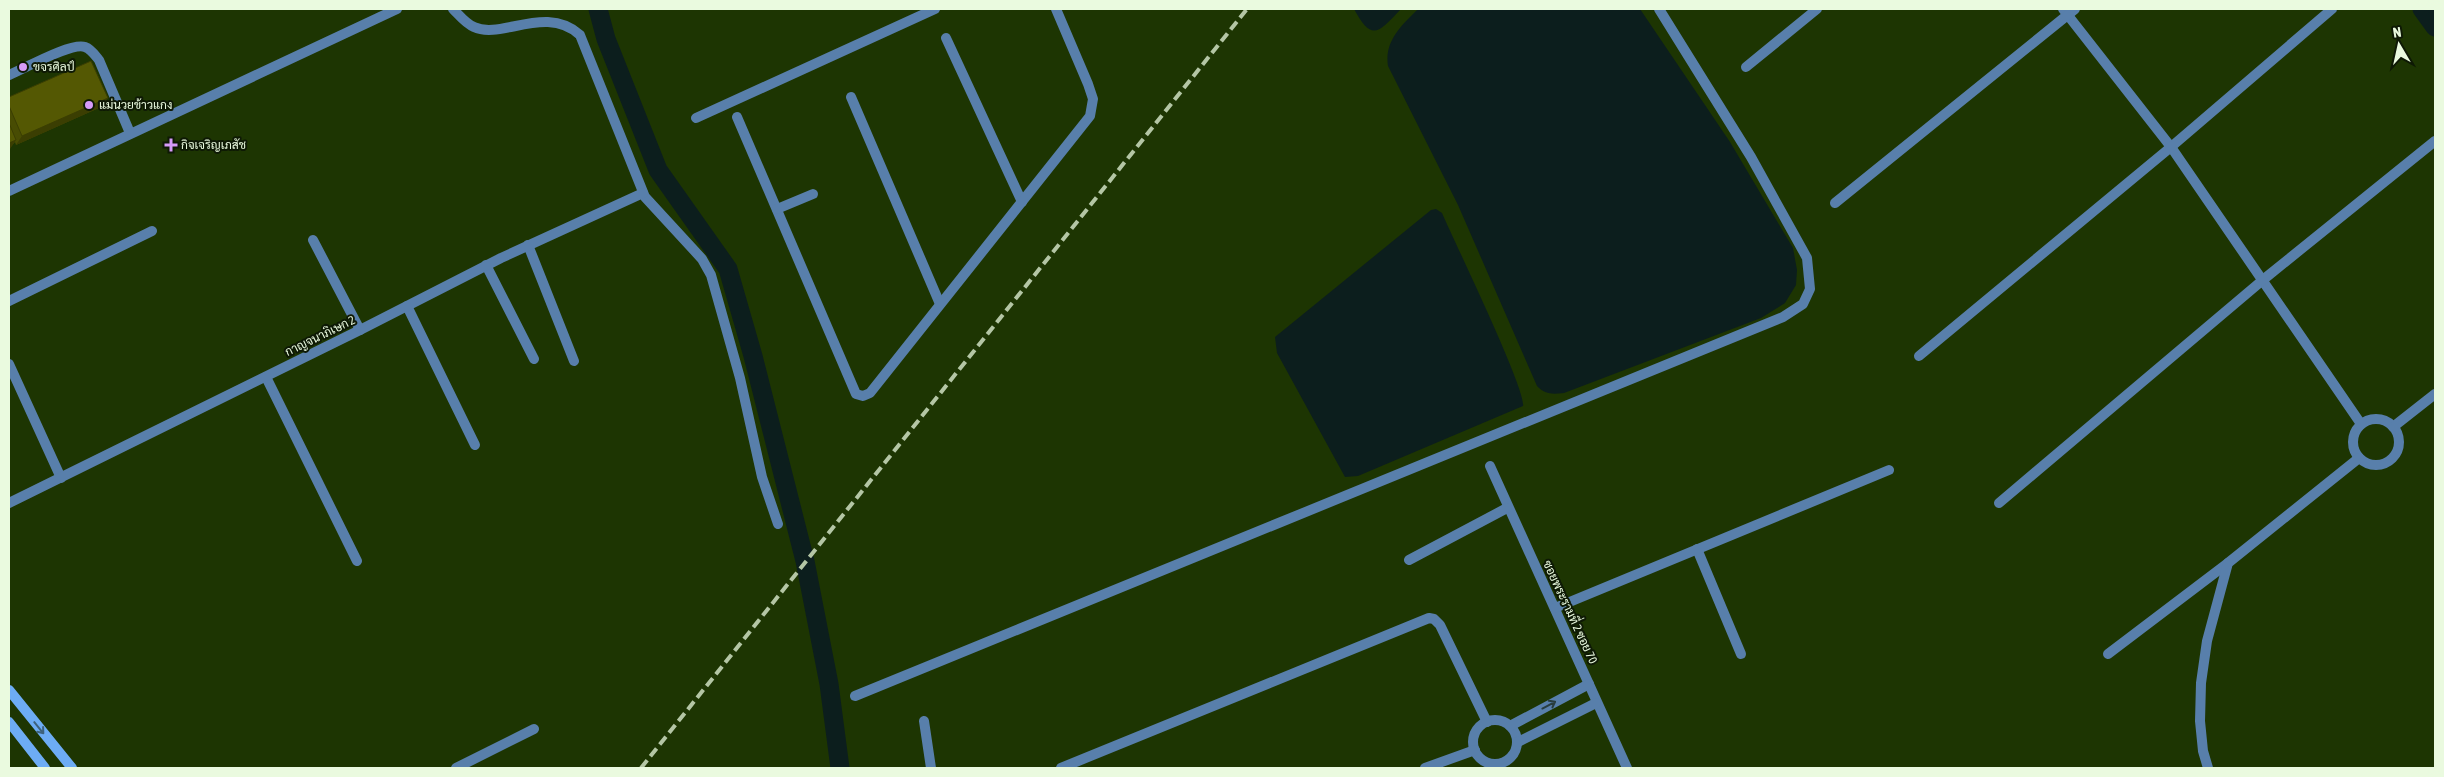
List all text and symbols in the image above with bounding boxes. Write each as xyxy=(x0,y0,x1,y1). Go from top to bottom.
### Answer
north arrow xyxy=(2374,20,2424,70)
text: N xyxy=(2392,24,2402,41)
place label: ขจรศิลป์ xyxy=(33,60,75,74)
marker: ขจรศิลป์ xyxy=(17,61,29,73)
place label: แม่นวยข้าวแกง xyxy=(99,98,172,112)
marker: แม่นวยข้าวแกง xyxy=(83,99,95,111)
place label: กิจเจริญเภสัช xyxy=(181,138,246,152)
marker: กิจเจริญเภสัช xyxy=(165,139,177,151)
street label: กาญจนาภิเษก 2 xyxy=(283,313,357,359)
street label: ซอยพระรามที่ 2 ซอย 70 xyxy=(1540,557,1604,666)
one-way arrow xyxy=(1542,699,1556,709)
one-way arrow xyxy=(34,721,45,734)

